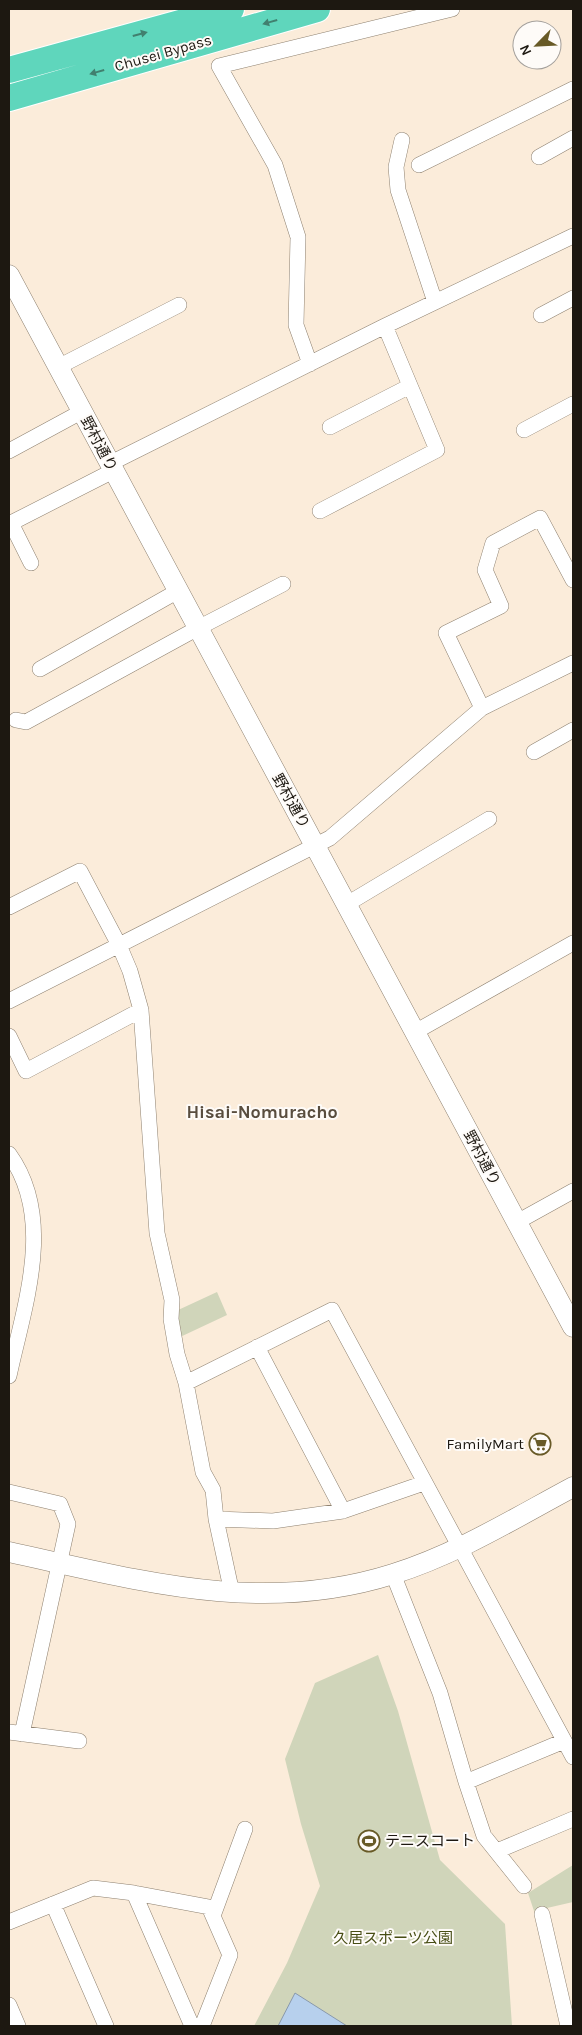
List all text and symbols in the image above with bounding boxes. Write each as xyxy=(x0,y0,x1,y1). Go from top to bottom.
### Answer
one-way arrow xyxy=(263,19,278,27)
north arrow xyxy=(512,20,562,70)
one-way arrow xyxy=(133,29,148,37)
street label: Chusei Bypass xyxy=(112,31,214,75)
text: N xyxy=(516,42,535,58)
one-way arrow xyxy=(89,68,104,76)
street label: 野村通り xyxy=(77,413,121,475)
street label: 野村通り xyxy=(269,770,313,832)
district label: Hisai-Nomuracho xyxy=(186,1101,338,1123)
street label: 野村通り xyxy=(460,1127,504,1189)
supermarket icon: FamilyMart xyxy=(528,1432,552,1456)
place label: FamilyMart xyxy=(447,1435,524,1453)
sports icon: テニスコート xyxy=(357,1829,381,1853)
place label: テニスコート xyxy=(385,1832,475,1850)
park label: 久居スポーツ公園 xyxy=(333,1929,453,1947)

